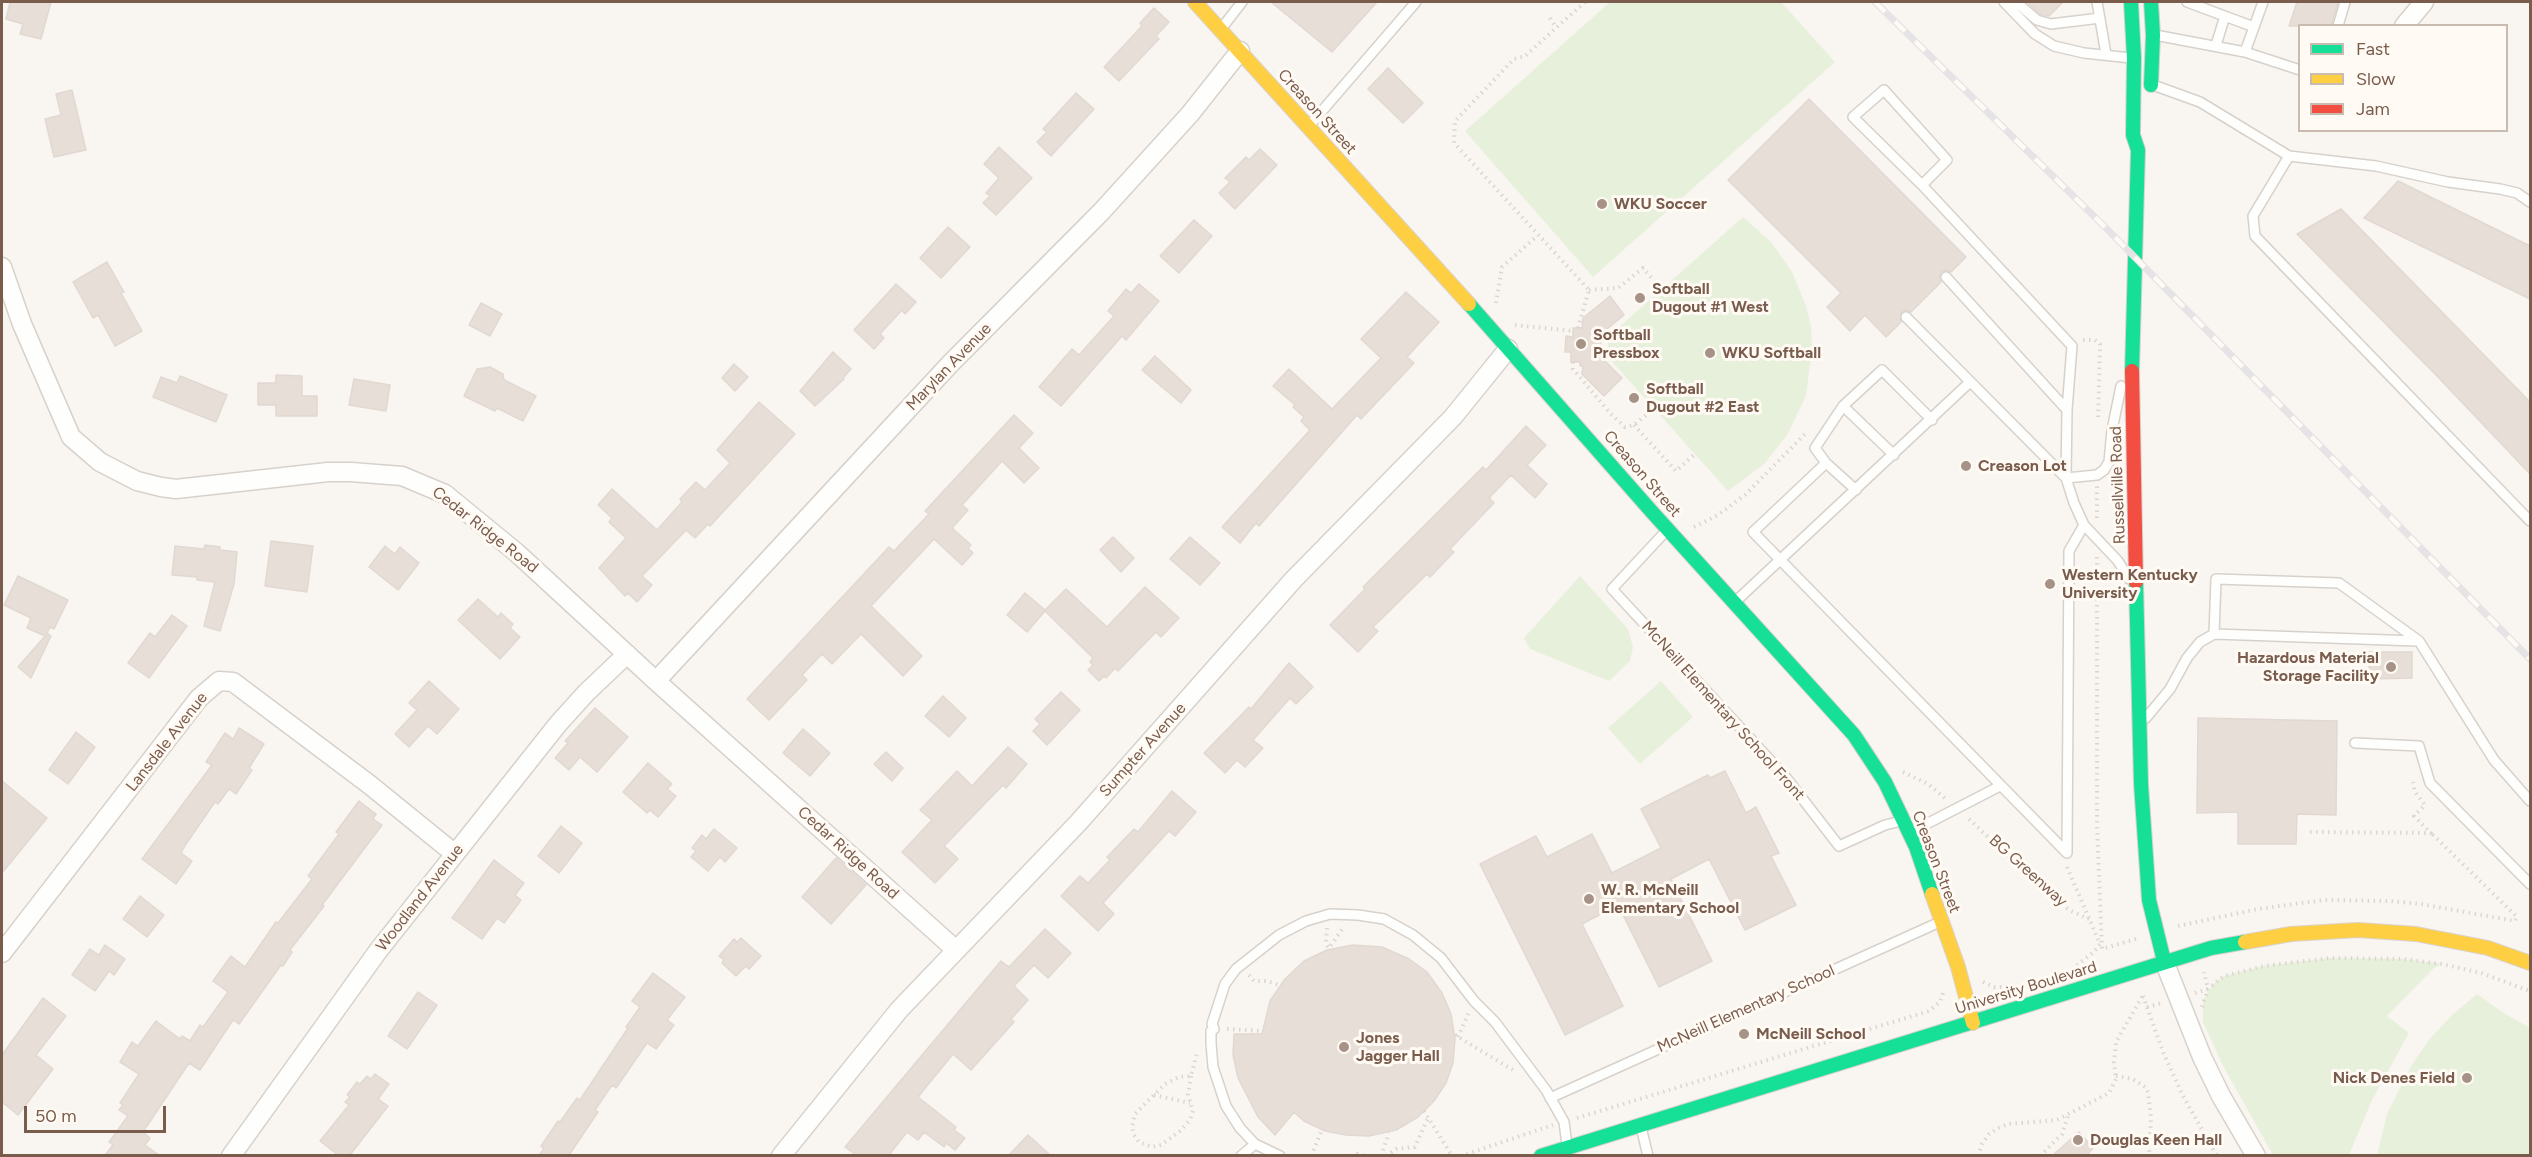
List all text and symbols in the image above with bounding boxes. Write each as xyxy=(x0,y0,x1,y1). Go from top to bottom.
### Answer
legend xyxy=(2298,24,2508,132)
text: Fast xyxy=(2356,38,2390,60)
street label: Creason Street xyxy=(1274,65,1360,159)
text: Slow xyxy=(2356,68,2395,90)
text: Jam xyxy=(2356,98,2390,120)
place label: WKU Soccer xyxy=(1614,194,1707,214)
marker: WKU Soccer xyxy=(1595,197,1609,211)
place label: Softball Dugout #1 West xyxy=(1652,279,1769,317)
marker: Softball Dugout #1 West xyxy=(1633,291,1647,305)
street label: Marylan Avenue xyxy=(902,319,996,415)
place label: Softball Pressbox xyxy=(1593,325,1660,363)
marker: Softball Pressbox xyxy=(1574,337,1588,351)
place label: WKU Softball xyxy=(1722,343,1821,363)
marker: WKU Softball xyxy=(1703,346,1717,360)
place label: Softball Dugout #2 East xyxy=(1646,379,1760,417)
marker: Softball Dugout #2 East xyxy=(1627,391,1641,405)
street label: Russellville Road xyxy=(2106,426,2130,544)
street label: Creason Street xyxy=(1599,427,1685,521)
place label: Creason Lot xyxy=(1978,456,2067,476)
marker: Creason Lot xyxy=(1959,459,1973,473)
street label: Cedar Ridge Road xyxy=(428,483,542,577)
place label: Western Kentucky University xyxy=(2062,565,2198,603)
marker: Western Kentucky University xyxy=(2043,577,2057,591)
street label: McNeill Elementary School Front xyxy=(1637,617,1809,805)
place label: Hazardous Material Storage Facility xyxy=(2237,648,2379,686)
marker: Hazardous Material Storage Facility xyxy=(2384,660,2398,674)
street label: Lansdale Avenue xyxy=(122,689,212,795)
street label: Sumpter Avenue xyxy=(1096,699,1190,801)
street label: Cedar Ridge Road xyxy=(794,803,902,903)
street label: Creason Street xyxy=(1908,808,1964,916)
street label: BG Greenway xyxy=(1985,831,2071,911)
street label: Woodland Avenue xyxy=(372,841,468,955)
place label: W. R. McNeill Elementary School xyxy=(1601,880,1739,918)
marker: W. R. McNeill Elementary School xyxy=(1582,892,1596,906)
street label: University Boulevard xyxy=(1953,957,2099,1019)
street label: McNeill Elementary School xyxy=(1654,961,1838,1057)
place label: McNeill School xyxy=(1756,1024,1866,1044)
marker: McNeill School xyxy=(1737,1027,1751,1041)
place label: Jones Jagger Hall xyxy=(1356,1028,1440,1066)
marker: Jones Jagger Hall xyxy=(1337,1040,1351,1054)
place label: Nick Denes Field xyxy=(2333,1068,2455,1088)
marker: Nick Denes Field xyxy=(2460,1071,2474,1085)
scale bar xyxy=(27,1094,170,1132)
text: 50 m xyxy=(35,1105,77,1127)
place label: Douglas Keen Hall xyxy=(2090,1130,2222,1150)
marker: Douglas Keen Hall xyxy=(2071,1133,2085,1147)

